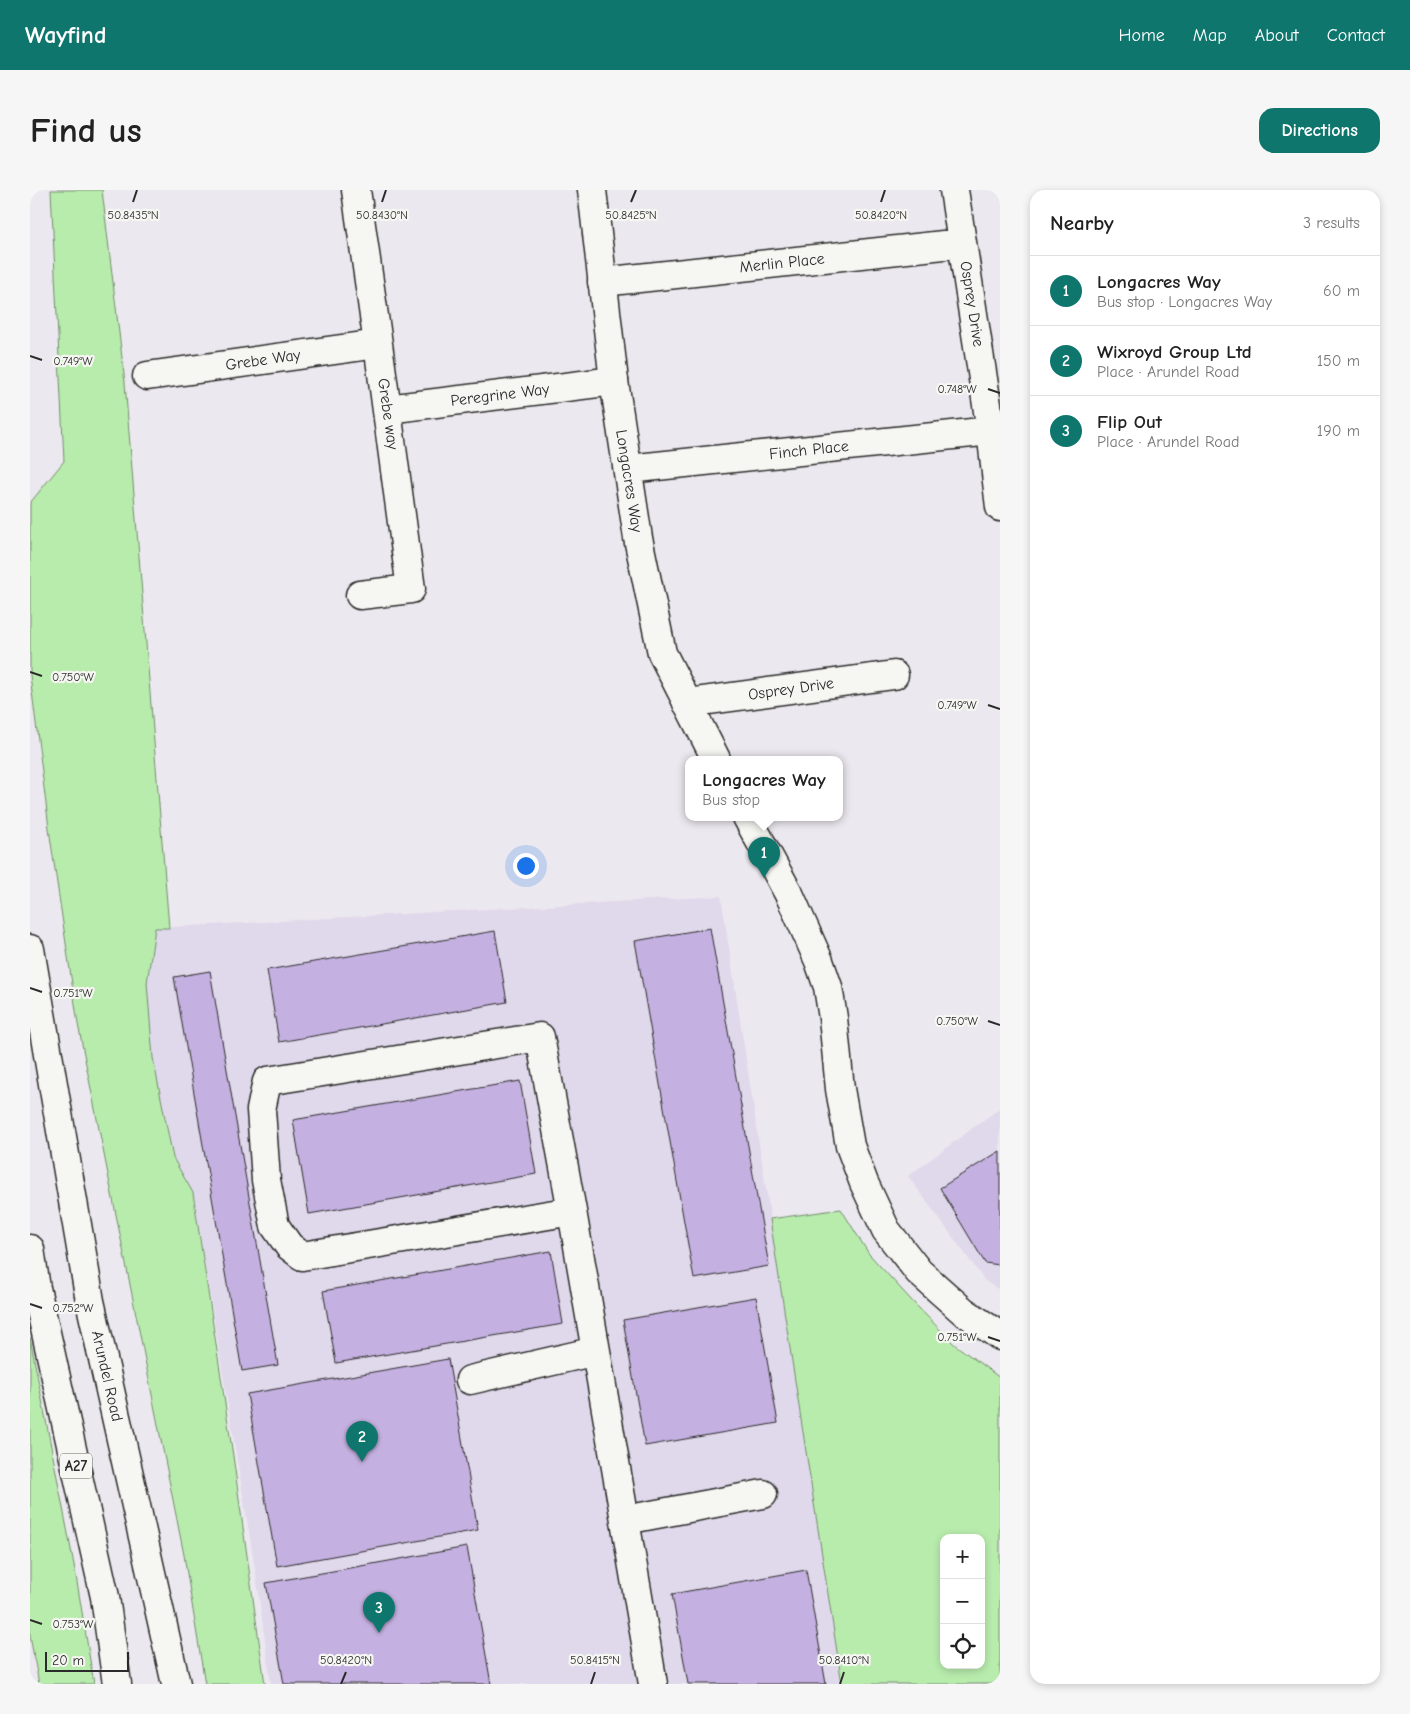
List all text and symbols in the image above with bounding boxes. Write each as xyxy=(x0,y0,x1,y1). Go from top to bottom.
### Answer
text: Wayfind xyxy=(25,21,106,49)
text: Home xyxy=(1118,25,1165,46)
text: Map xyxy=(1193,25,1227,46)
text: About xyxy=(1255,25,1299,46)
text: Contact xyxy=(1327,25,1385,46)
button: Directions xyxy=(1259,108,1380,153)
text: Find us xyxy=(30,110,142,151)
text: 50.8435°N xyxy=(107,208,159,222)
text: 50.8430°N xyxy=(356,208,408,222)
text: 50.8425°N xyxy=(605,208,657,222)
text: 50.8420°N xyxy=(855,208,907,222)
text: Nearby xyxy=(1050,211,1114,235)
text: 3 results xyxy=(1303,214,1360,232)
street label: Merlin Place xyxy=(739,250,825,276)
street label: Osprey Drive xyxy=(956,260,988,348)
text: Longacres Way xyxy=(1097,271,1221,293)
text: 1 xyxy=(1063,282,1069,300)
text: 60 m xyxy=(1323,282,1360,300)
text: Bus stop · Longacres Way xyxy=(1097,293,1272,311)
text: Wixroyd Group Ltd xyxy=(1097,341,1252,363)
street label: Grebe Way xyxy=(224,346,303,374)
text: 2 xyxy=(1062,352,1070,370)
text: 150 m xyxy=(1317,352,1360,370)
text: 0.749°W xyxy=(53,354,93,368)
text: Place · Arundel Road xyxy=(1097,363,1240,381)
street label: Grebe way xyxy=(374,377,402,452)
street label: Peregrine Way xyxy=(450,380,551,410)
text: 0.748°W xyxy=(937,382,977,396)
text: Flip Out xyxy=(1097,411,1162,433)
text: 3 xyxy=(1062,422,1070,440)
text: 190 m xyxy=(1317,422,1360,440)
street label: Longacres Way xyxy=(612,428,646,534)
text: Place · Arundel Road xyxy=(1097,433,1240,451)
street label: Finch Place xyxy=(768,437,850,463)
text: 0.750°W xyxy=(52,670,95,684)
street label: Osprey Drive xyxy=(747,674,835,704)
text: 0.749°W xyxy=(937,698,977,712)
popup xyxy=(685,756,843,821)
text: Longacres Way xyxy=(702,769,826,791)
text: Bus stop xyxy=(702,791,760,809)
pin: 1 xyxy=(748,837,780,878)
your location xyxy=(513,853,539,879)
text: 0.751°W xyxy=(53,986,93,1000)
text: 0.750°W xyxy=(936,1014,979,1028)
text: 0.752°W xyxy=(53,1301,94,1315)
street label: Arundel Road xyxy=(88,1329,126,1423)
text: 0.751°W xyxy=(937,1330,977,1344)
pin: 2 xyxy=(346,1421,378,1462)
road number: A27 xyxy=(60,1454,92,1478)
map controls xyxy=(940,1534,985,1669)
button: + xyxy=(940,1534,985,1579)
button: − xyxy=(940,1579,985,1624)
pin: 3 xyxy=(363,1592,395,1633)
text: 0.753°W xyxy=(53,1617,94,1631)
button: locate xyxy=(940,1624,985,1669)
scale bar xyxy=(45,1649,129,1672)
text: 20 m xyxy=(52,1652,84,1669)
text: 50.8420°N xyxy=(320,1653,372,1667)
text: 50.8415°N xyxy=(570,1653,620,1667)
text: 50.8410°N xyxy=(819,1653,869,1667)

